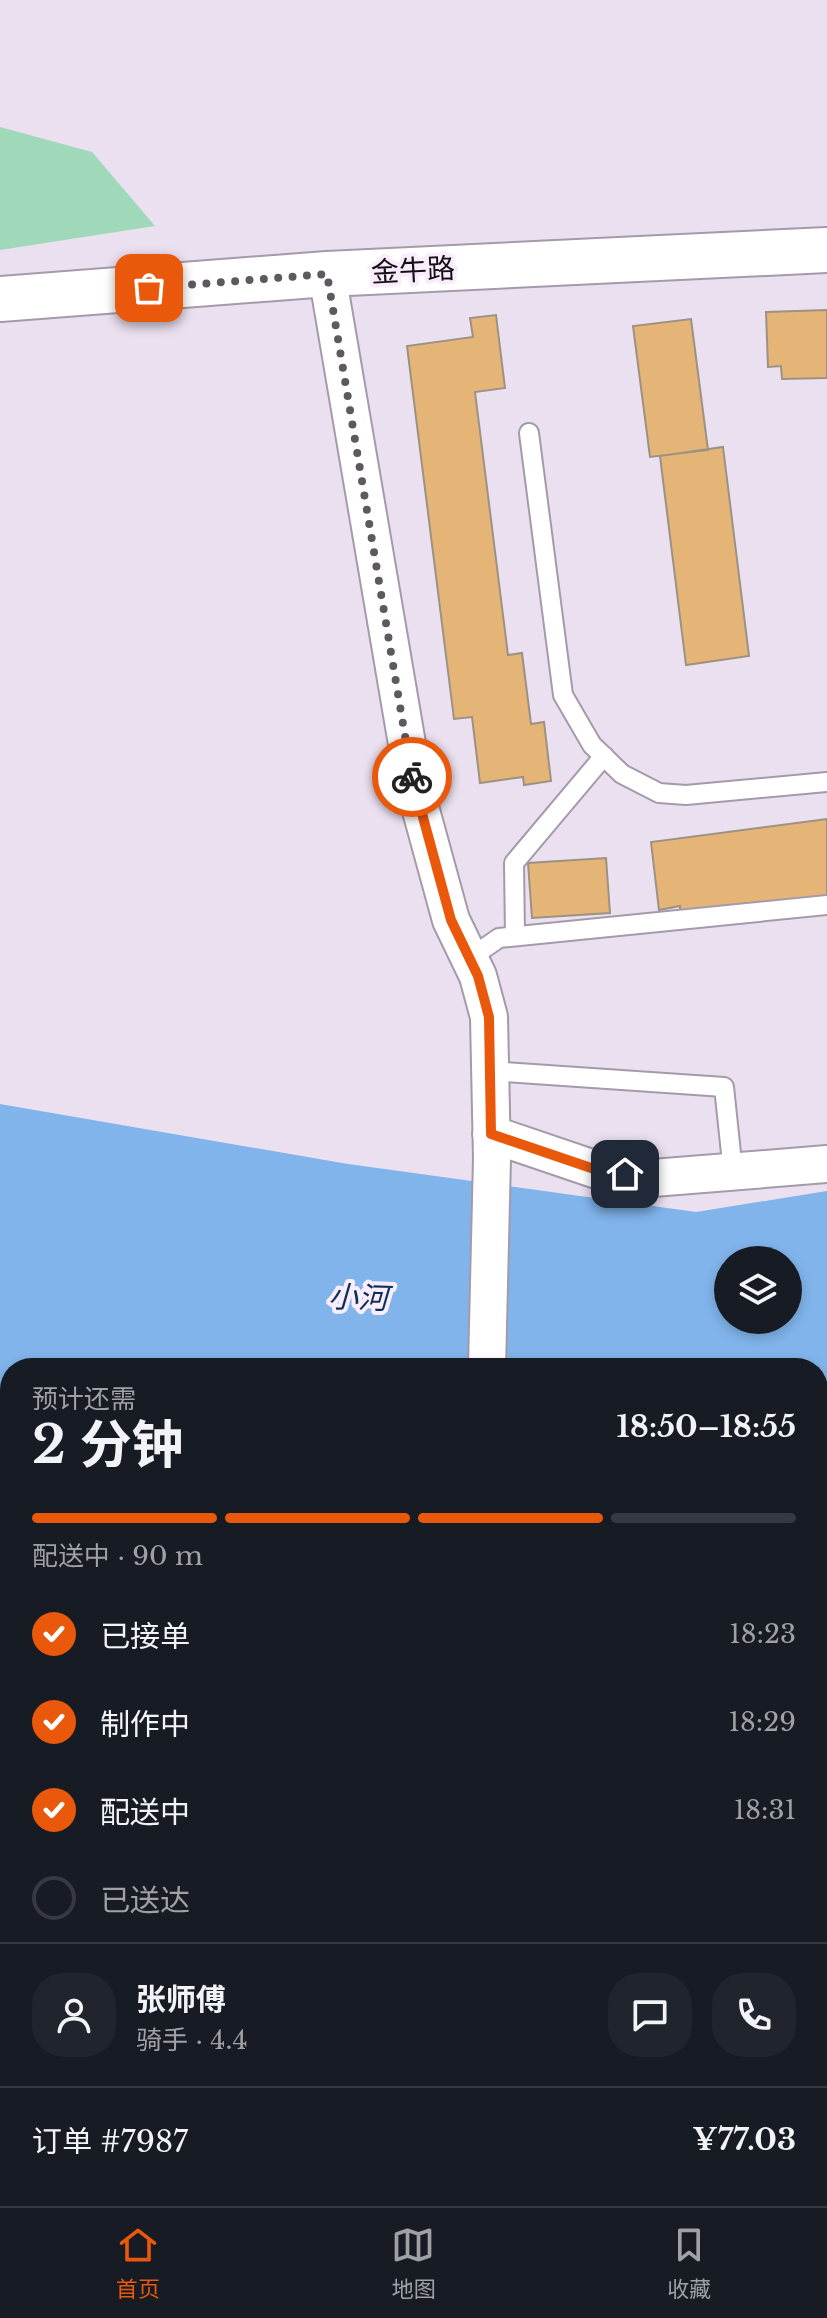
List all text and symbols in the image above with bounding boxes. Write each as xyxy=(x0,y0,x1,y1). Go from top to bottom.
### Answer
street label: 金牛路 xyxy=(370,251,456,290)
pin xyxy=(115,254,183,322)
icon: bag xyxy=(127,266,171,310)
courier xyxy=(372,737,452,817)
icon: bike xyxy=(390,755,434,799)
pin xyxy=(591,1140,659,1208)
icon: home xyxy=(603,1152,647,1196)
map controls xyxy=(714,1246,802,1334)
button: layers xyxy=(714,1246,802,1334)
water label: 小河 xyxy=(327,1278,394,1317)
text: 预计还需 xyxy=(32,1383,136,1415)
text: 18:50–18:55 xyxy=(617,1408,796,1445)
text: 2 分钟 xyxy=(32,1413,184,1477)
text: 配送中 · 90 m xyxy=(32,1540,203,1572)
icon: check xyxy=(32,1612,76,1656)
text: 已接单 xyxy=(100,1618,190,1655)
text: 18:23 xyxy=(729,1618,796,1650)
icon: check xyxy=(32,1700,76,1744)
text: 制作中 xyxy=(100,1706,190,1743)
text: 18:29 xyxy=(729,1706,796,1738)
icon: check xyxy=(32,1788,76,1832)
text: 配送中 xyxy=(100,1794,190,1831)
text: 18:31 xyxy=(734,1794,796,1826)
text: 已送达 xyxy=(100,1882,190,1919)
button: person xyxy=(32,1973,116,2057)
button: chat xyxy=(608,1973,692,2057)
button: phone xyxy=(712,1973,796,2057)
text: 张师傅 xyxy=(136,1981,226,2018)
text: 骑手 · 4.4 xyxy=(136,2024,248,2056)
text: ¥77.03 xyxy=(692,2121,796,2158)
text: 订单 #7987 xyxy=(32,2123,188,2160)
tab: 首页 xyxy=(116,2223,160,2303)
tab: 地图 xyxy=(391,2223,435,2303)
tab: 收藏 xyxy=(667,2223,711,2303)

